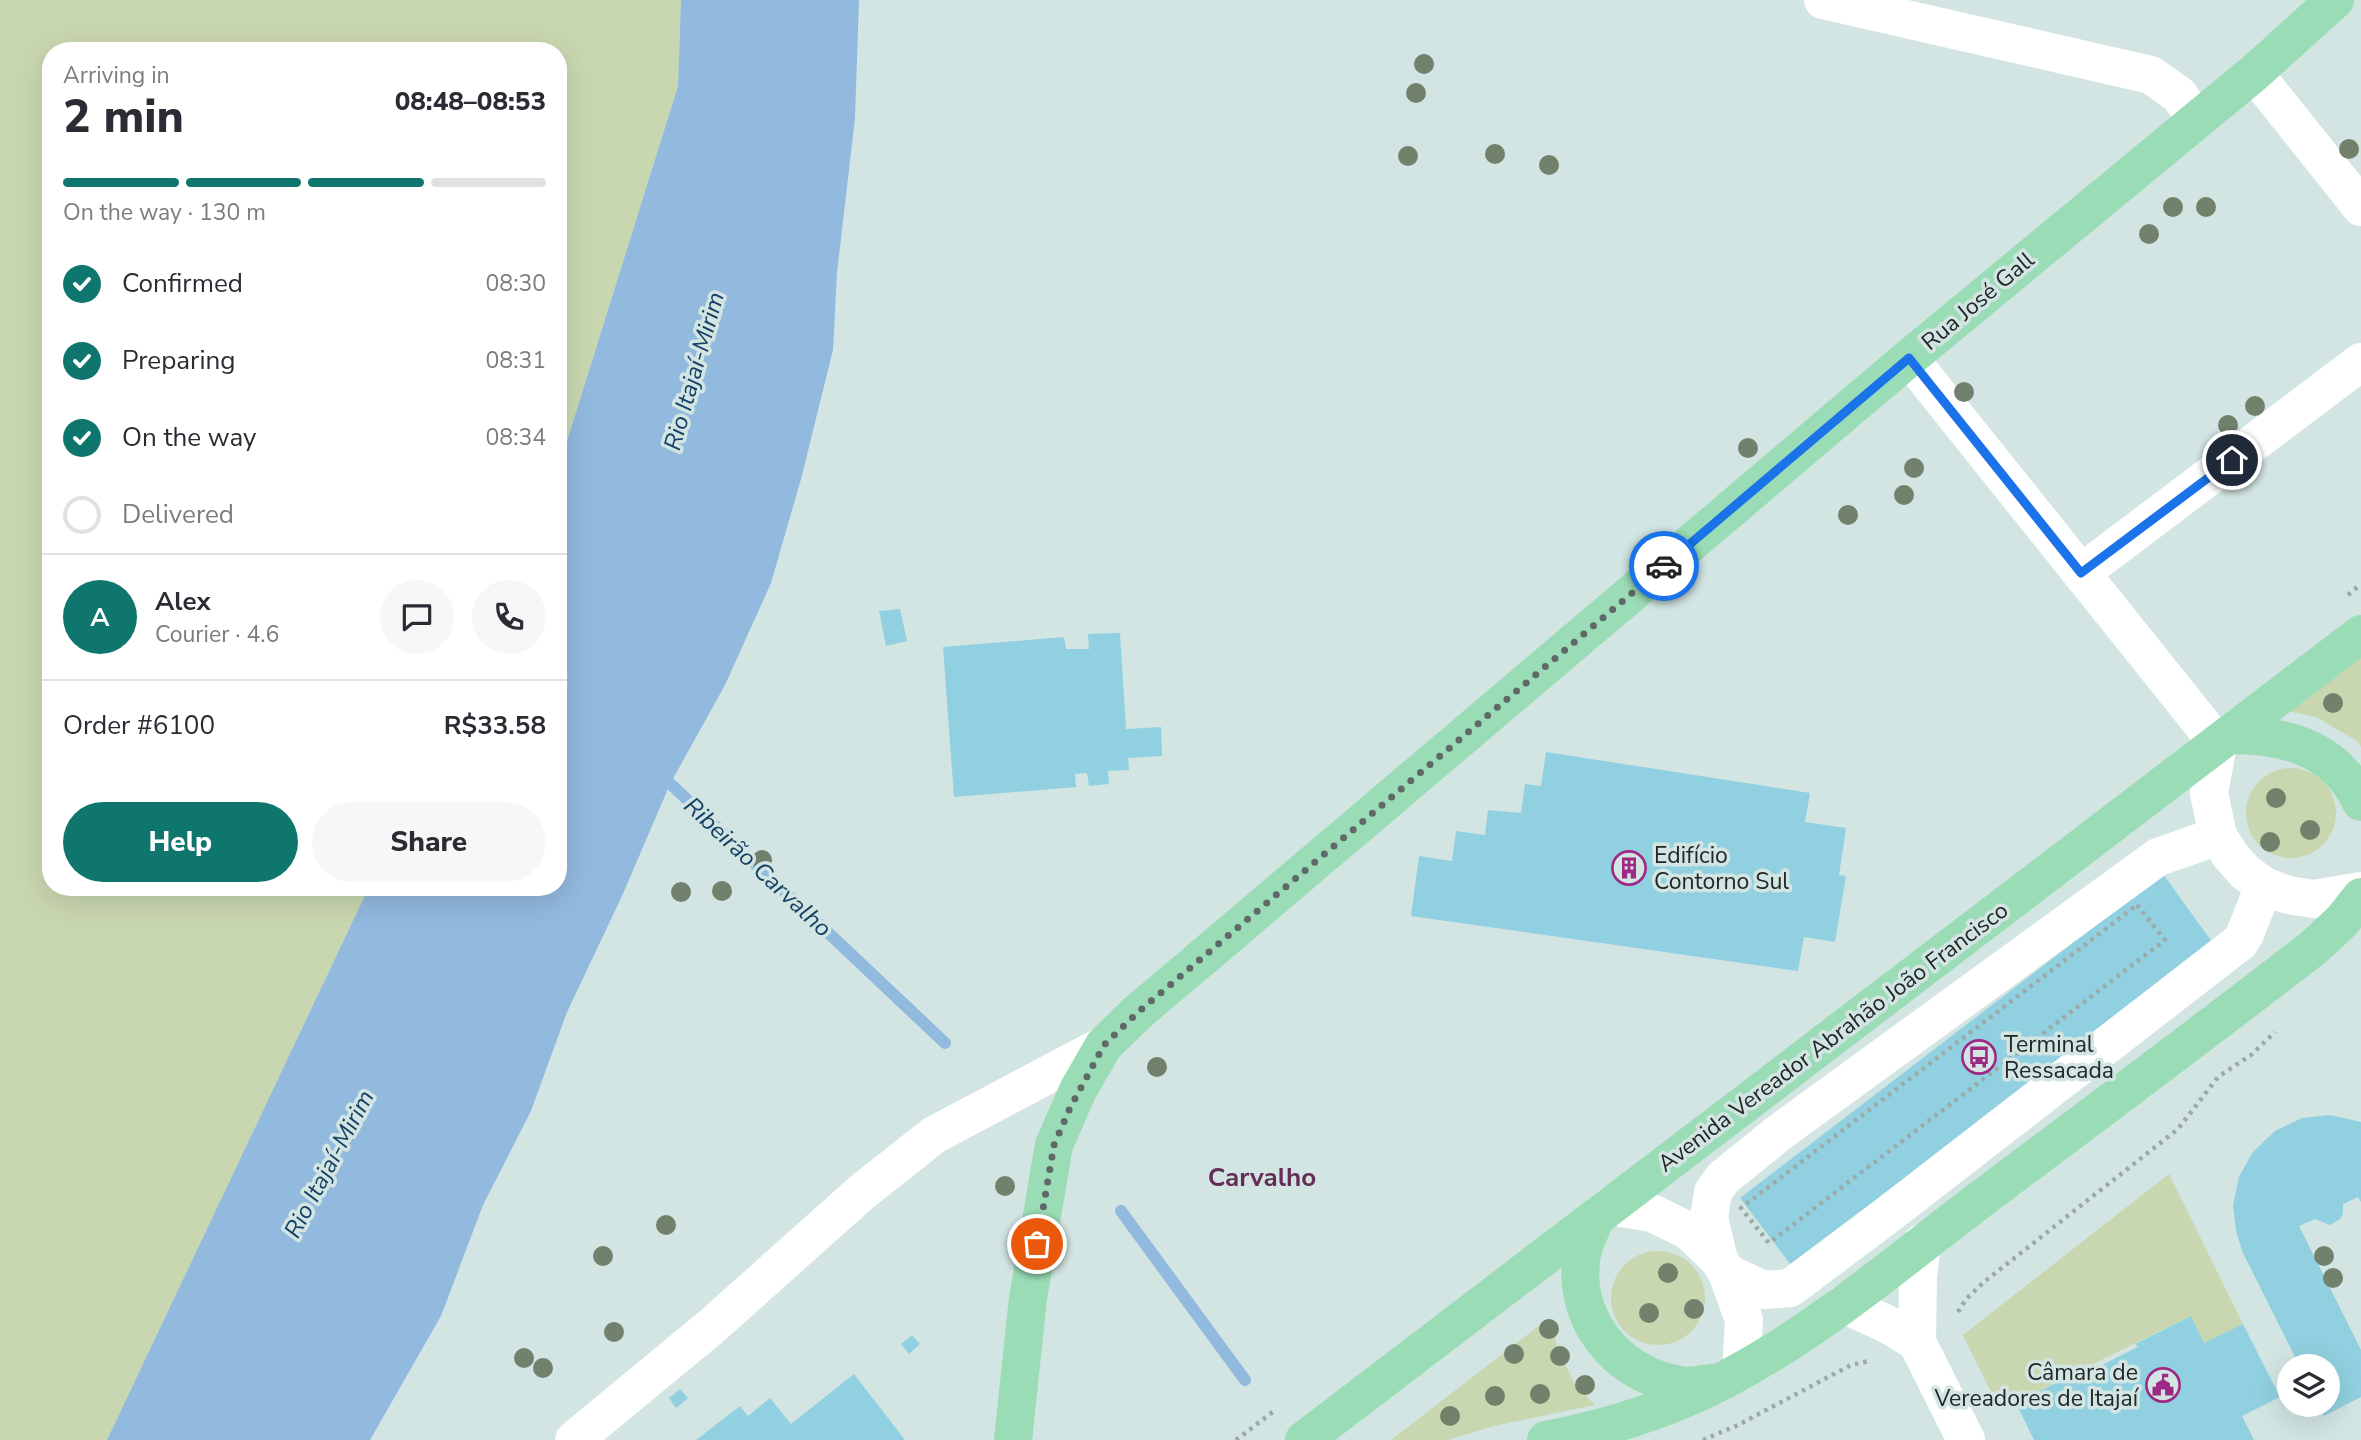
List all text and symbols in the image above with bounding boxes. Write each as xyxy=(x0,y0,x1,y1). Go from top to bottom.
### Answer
text: Arriving in xyxy=(63,60,170,91)
text: 08:48–08:53 xyxy=(395,84,546,119)
text: 2 min xyxy=(63,85,184,148)
text: On the way · 130 m xyxy=(63,197,266,228)
street label: Rua José Gall xyxy=(1915,245,2041,357)
icon: check xyxy=(63,265,101,303)
text: Confirmed xyxy=(122,266,243,301)
text: 08:30 xyxy=(486,268,546,299)
water label: Rio Itajaí-Mirim xyxy=(656,288,732,454)
icon: check xyxy=(63,342,101,380)
text: Preparing xyxy=(122,343,235,378)
text: 08:31 xyxy=(486,345,546,376)
icon: check xyxy=(63,419,101,457)
text: On the way xyxy=(122,420,256,455)
text: 08:34 xyxy=(486,422,546,453)
pin xyxy=(2202,430,2262,490)
icon: home xyxy=(2213,441,2251,479)
text: Delivered xyxy=(122,497,234,532)
courier xyxy=(1629,531,1699,601)
icon: car xyxy=(1645,547,1683,585)
button: chat xyxy=(380,580,454,654)
button: phone xyxy=(472,580,546,654)
text: Alex xyxy=(155,584,211,619)
text: A xyxy=(90,600,110,635)
text: Courier · 4.6 xyxy=(155,619,279,650)
text: Order #6100 xyxy=(63,708,215,743)
text: R$33.58 xyxy=(444,708,546,743)
water label: Ribeirão Carvalho xyxy=(677,790,839,944)
button: Help xyxy=(63,802,298,882)
button: Share xyxy=(312,802,546,882)
place label: Edifício Contorno Sul xyxy=(1654,840,1789,897)
building icon: Edifício Contorno Sul xyxy=(1610,849,1648,887)
street label: Avenida Vereador Abrahão João Francisco xyxy=(1652,895,2014,1179)
place label: Terminal Ressacada xyxy=(2004,1029,2114,1086)
bus stop icon: Terminal Ressacada xyxy=(1960,1038,1998,1076)
water label: Rio Itajaí-Mirim xyxy=(277,1084,381,1244)
district label: Carvalho xyxy=(1208,1160,1316,1195)
pin xyxy=(1007,1214,1067,1274)
icon: bag xyxy=(1018,1225,1056,1263)
map controls xyxy=(2277,1354,2340,1417)
button: layers xyxy=(2277,1354,2340,1417)
place label: Câmara de Vereadores de Itajaí xyxy=(1934,1357,2140,1414)
public building icon: Câmara de Vereadores de Itajaí xyxy=(2144,1366,2182,1404)

